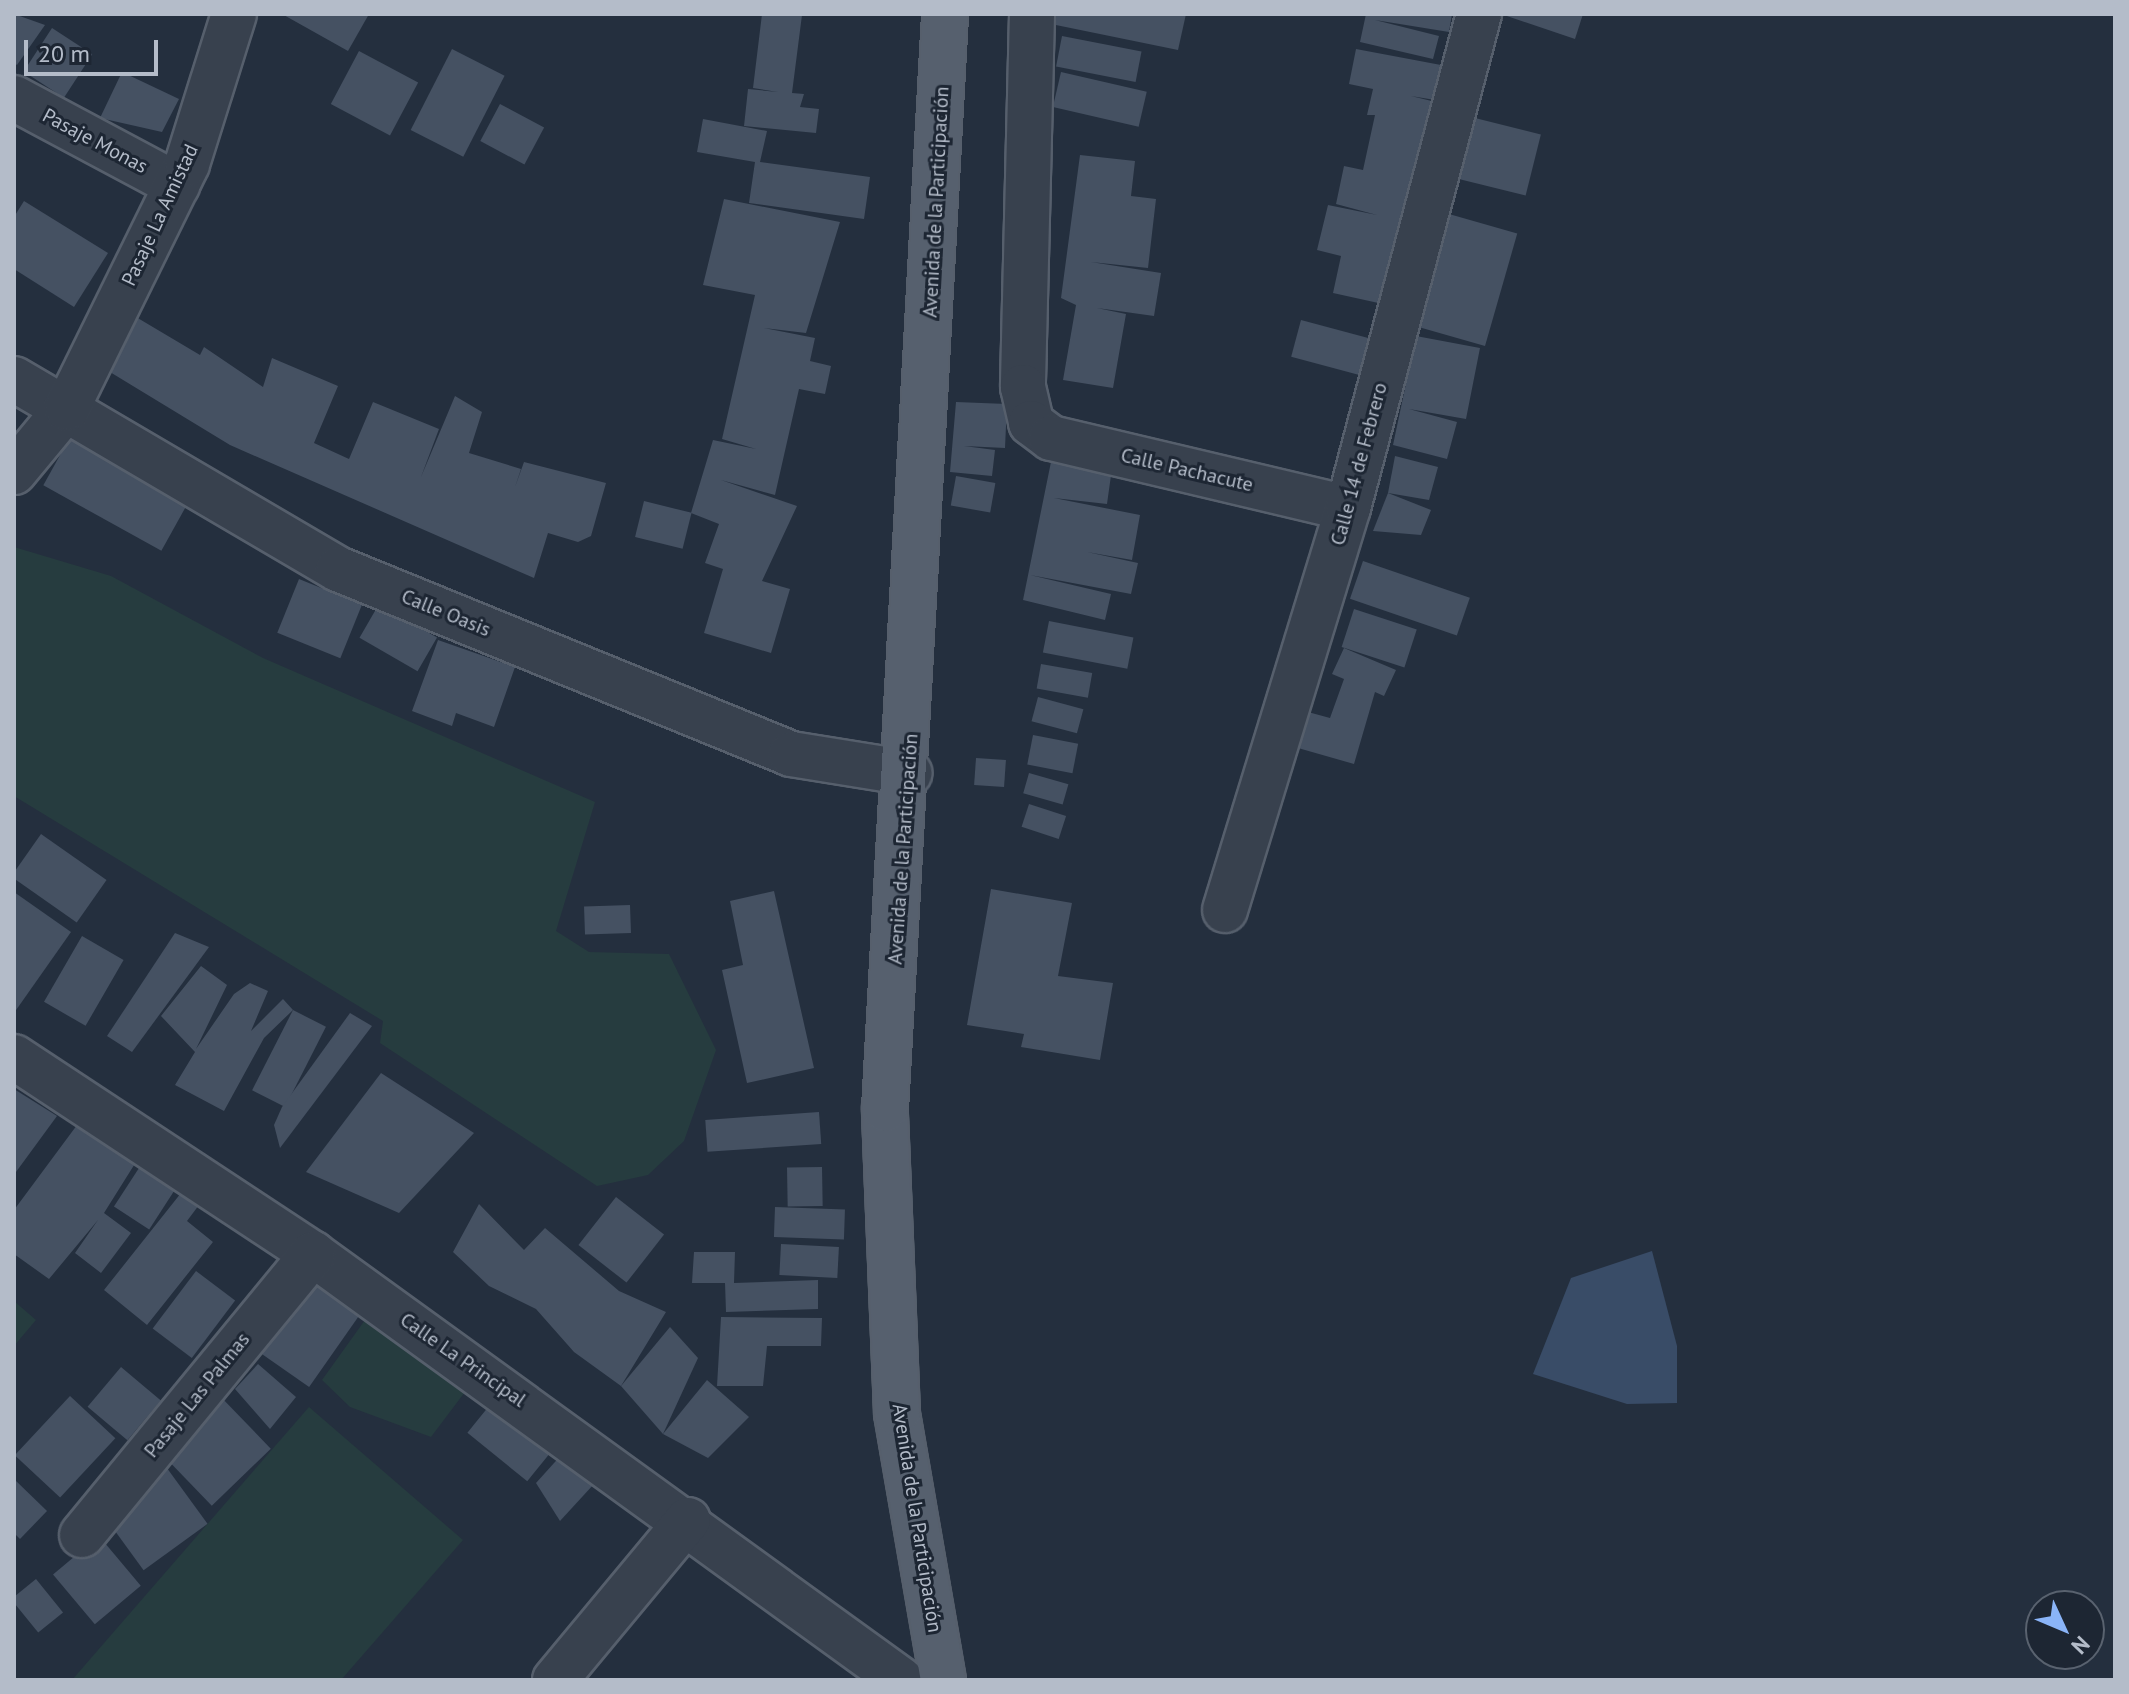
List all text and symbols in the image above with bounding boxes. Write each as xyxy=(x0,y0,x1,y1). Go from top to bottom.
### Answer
scale bar xyxy=(28,24,162,74)
text: 20 m xyxy=(38,38,90,69)
street label: Avenida de la Participación xyxy=(918,86,954,318)
street label: Pasaje Monas xyxy=(38,103,152,179)
street label: Pasaje La Amistad xyxy=(117,140,203,290)
street label: Calle 14 de Febrero xyxy=(1326,380,1392,548)
street label: Calle Pachacute xyxy=(1119,443,1255,497)
street label: Calle Oasis xyxy=(398,584,494,642)
street label: Avenida de la Participación xyxy=(883,733,923,965)
street label: Calle La Principal xyxy=(396,1308,530,1412)
street label: Pasaje Las Palmas xyxy=(139,1328,255,1462)
street label: Avenida de la Participación xyxy=(887,1402,947,1634)
north arrow xyxy=(2025,1590,2105,1670)
text: N xyxy=(2066,1630,2096,1660)

